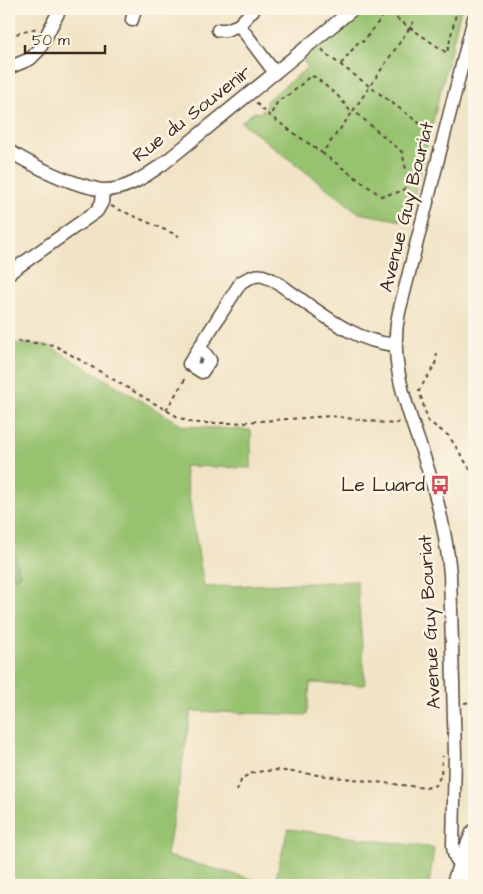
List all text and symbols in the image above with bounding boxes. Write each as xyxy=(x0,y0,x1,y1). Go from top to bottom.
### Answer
scale bar xyxy=(25,22,105,54)
text: 50 m xyxy=(32,30,70,51)
street label: Rue du Souvenir xyxy=(127,59,257,169)
street label: Avenue Guy Bouriat xyxy=(373,119,442,295)
place label: Le Luard xyxy=(341,472,425,499)
bus stop icon: Le Luard xyxy=(429,474,451,496)
street label: Avenue Guy Bouriat xyxy=(412,534,449,710)

